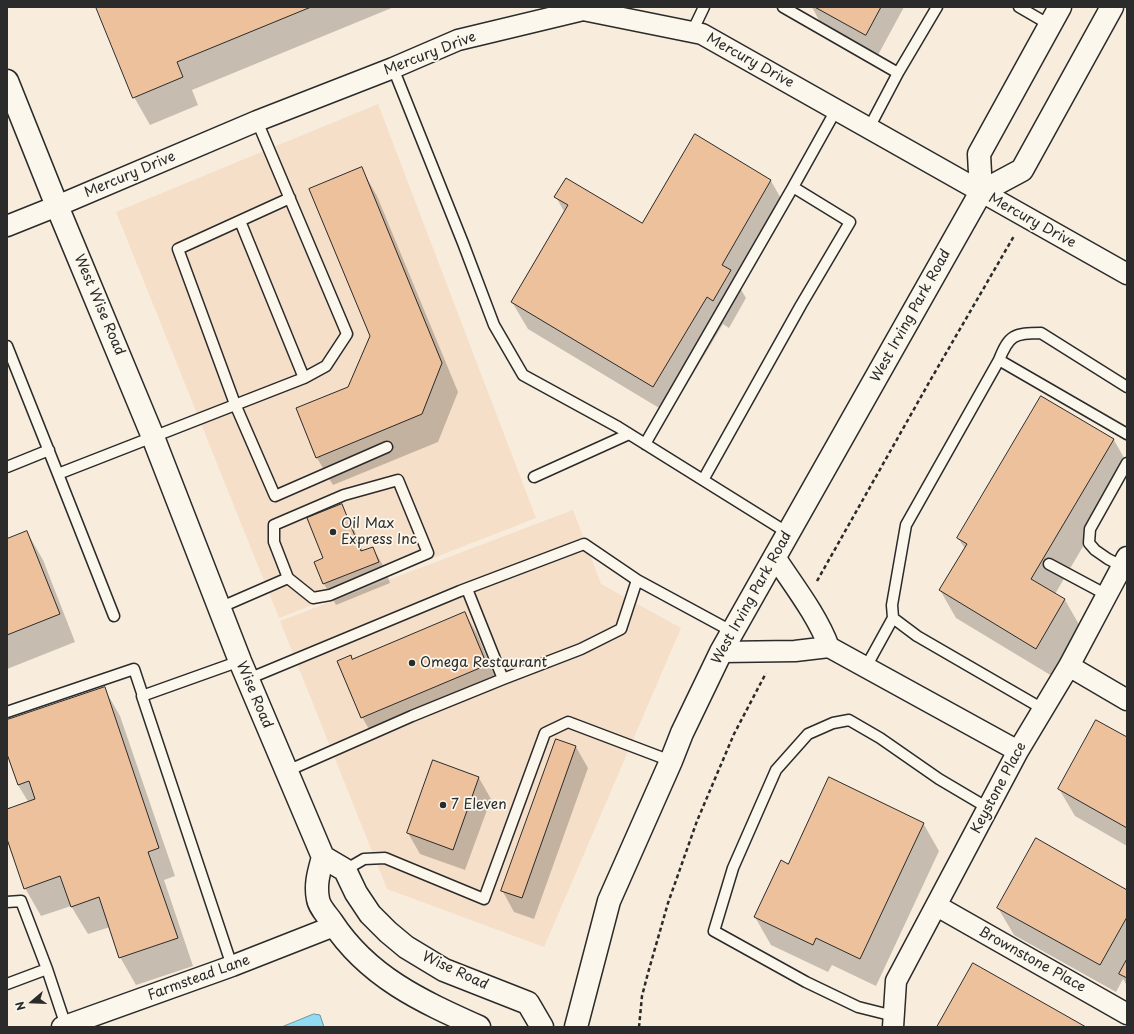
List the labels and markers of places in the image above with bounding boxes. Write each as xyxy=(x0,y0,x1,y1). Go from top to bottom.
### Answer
place label: Oil Max Express Inc xyxy=(341,516,417,548)
marker: Oil Max Express Inc xyxy=(328,527,338,537)
place label: Omega Restaurant xyxy=(420,655,547,671)
marker: Omega Restaurant xyxy=(407,658,417,668)
place label: 7 Eleven xyxy=(451,797,507,813)
marker: 7 Eleven xyxy=(438,800,448,810)

